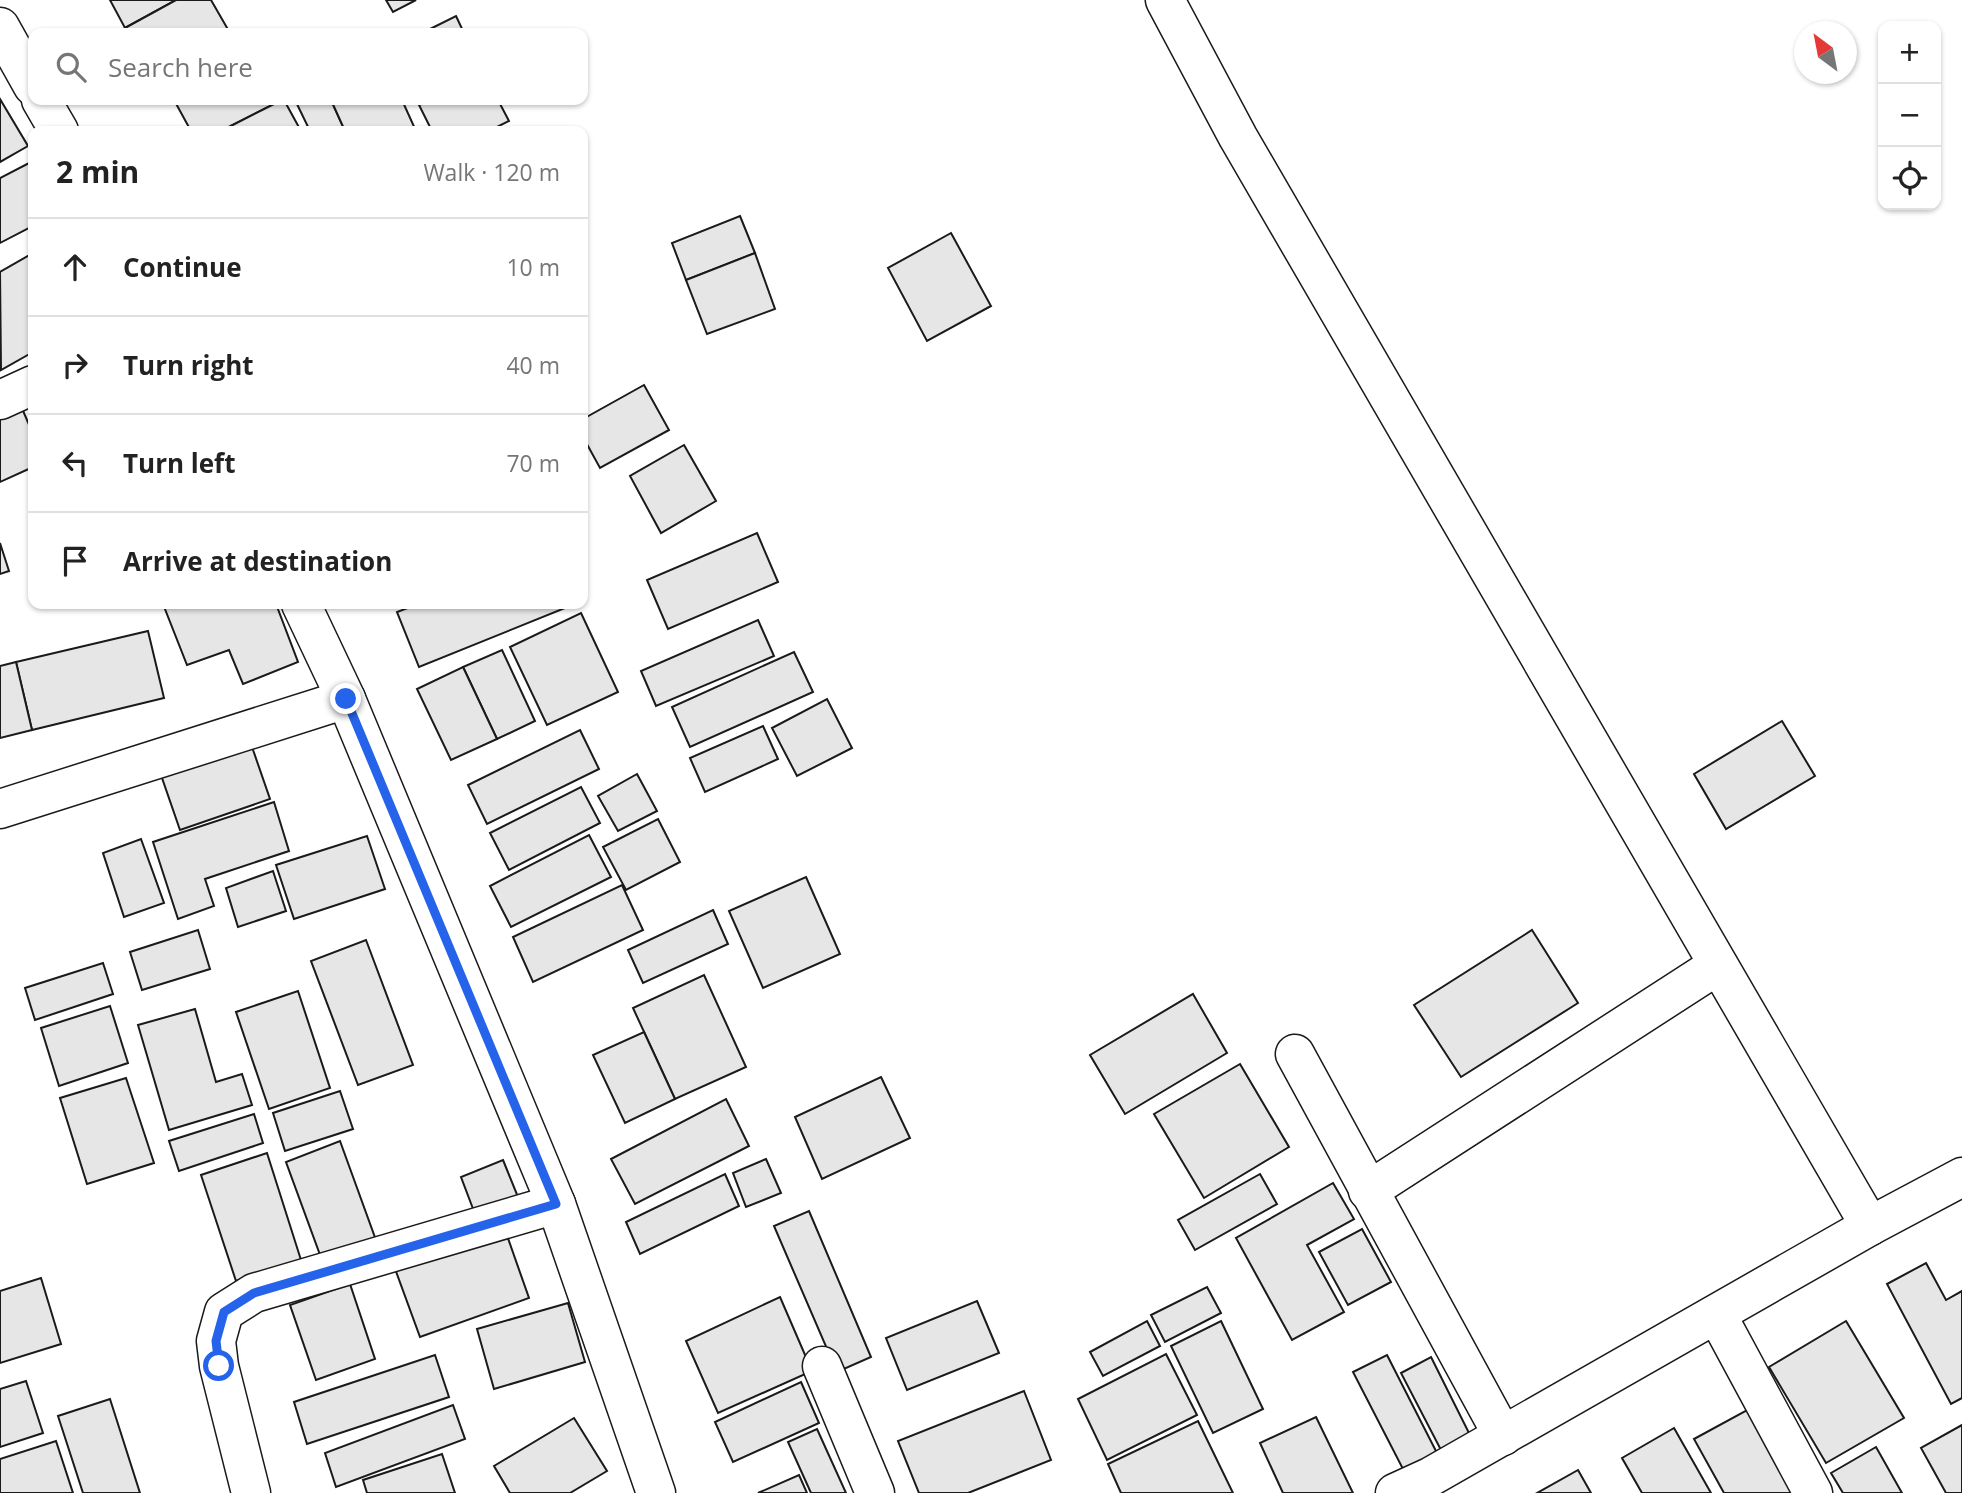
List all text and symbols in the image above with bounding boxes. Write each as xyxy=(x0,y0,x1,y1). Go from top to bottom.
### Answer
north arrow xyxy=(1794,21,1857,84)
map controls xyxy=(1878,21,1941,210)
button: + xyxy=(1878,21,1941,84)
search box xyxy=(28,28,588,105)
icon: search xyxy=(52,48,90,86)
text: Search here xyxy=(108,49,253,85)
button: − xyxy=(1878,84,1941,147)
button: locate xyxy=(1878,147,1941,210)
text: 2 min xyxy=(56,151,139,192)
text: Walk · 120 m xyxy=(423,156,560,188)
icon: ahead xyxy=(56,248,94,286)
text: Continue xyxy=(123,249,242,285)
text: 10 m xyxy=(506,251,560,283)
icon: right xyxy=(56,346,94,384)
text: Turn right xyxy=(123,347,254,383)
text: 40 m xyxy=(506,349,560,381)
icon: left xyxy=(56,444,94,482)
text: Turn left xyxy=(123,445,235,481)
text: 70 m xyxy=(506,447,560,479)
icon: arrive xyxy=(56,542,94,580)
text: Arrive at destination xyxy=(123,543,392,579)
route end xyxy=(330,683,361,714)
route start xyxy=(203,1350,234,1381)

